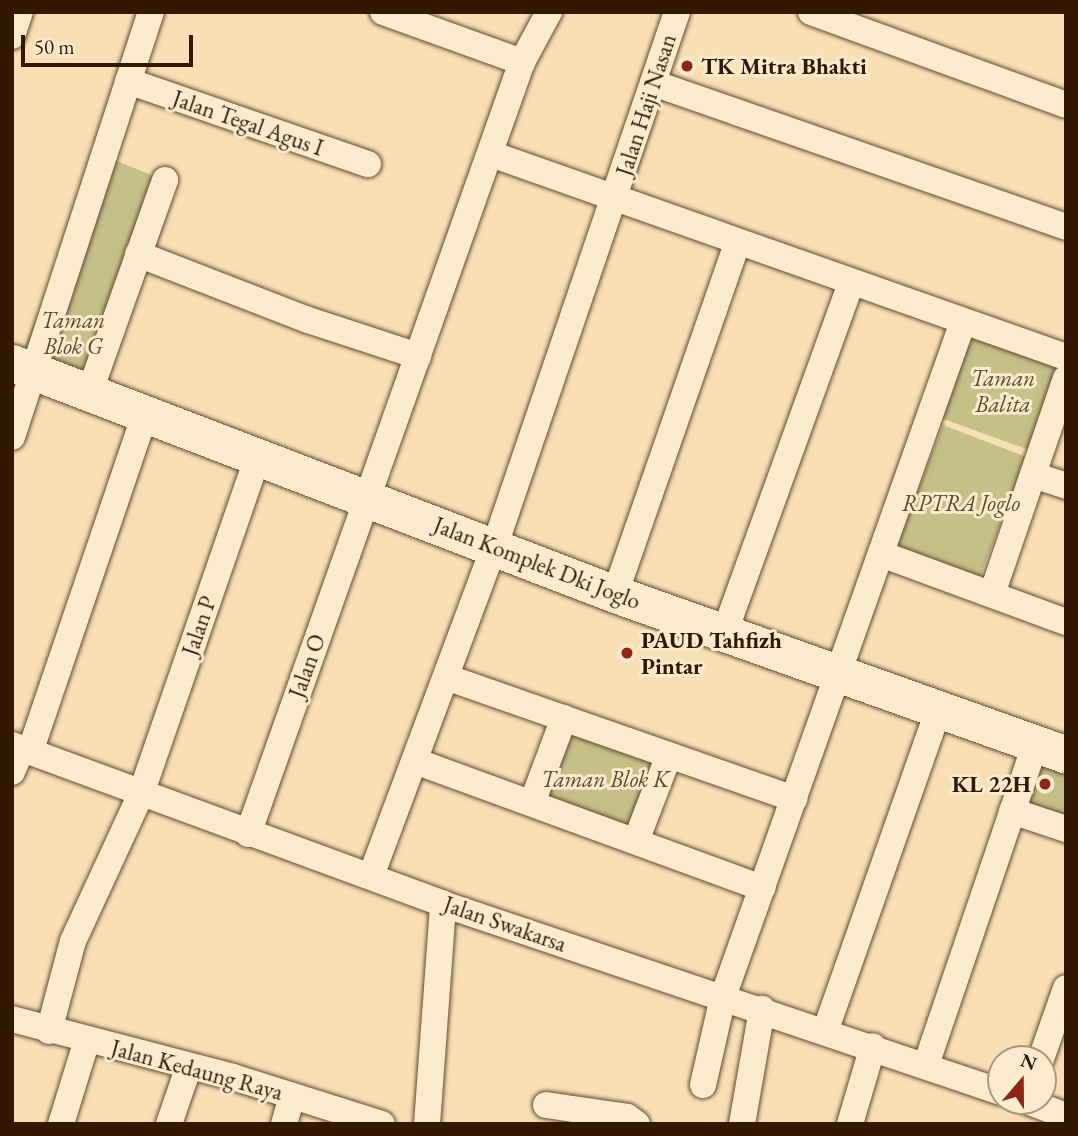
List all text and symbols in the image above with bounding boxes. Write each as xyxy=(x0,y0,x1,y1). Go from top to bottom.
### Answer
scale bar xyxy=(24,21,196,65)
street label: Jalan Haji Nasan xyxy=(610,31,682,179)
text: 50 m xyxy=(34,33,75,60)
place label: TK Mitra Bhakti xyxy=(701,52,867,80)
marker: TK Mitra Bhakti xyxy=(679,58,695,74)
street label: Jalan Tegal Agus I xyxy=(169,84,327,162)
park label: Taman Blok G xyxy=(41,306,105,360)
park label: Taman Balita xyxy=(971,364,1035,418)
park label: RPTRA Joglo xyxy=(902,489,1020,517)
street label: Jalan Komplek Dki Joglo xyxy=(430,511,644,615)
street label: Jalan P xyxy=(176,593,222,659)
place label: PAUD Tahfizh Pintar xyxy=(641,626,782,680)
street label: Jalan O xyxy=(283,630,331,702)
marker: PAUD Tahfizh Pintar xyxy=(619,645,635,661)
park label: Taman Blok K xyxy=(541,765,669,793)
place label: KL 22H xyxy=(952,770,1031,798)
marker: KL 22H xyxy=(1037,776,1053,792)
street label: Jalan Swakarsa xyxy=(440,890,570,958)
street label: Jalan Kedaung Raya xyxy=(108,1034,286,1106)
north arrow xyxy=(987,1045,1057,1115)
text: N xyxy=(1017,1047,1040,1076)

